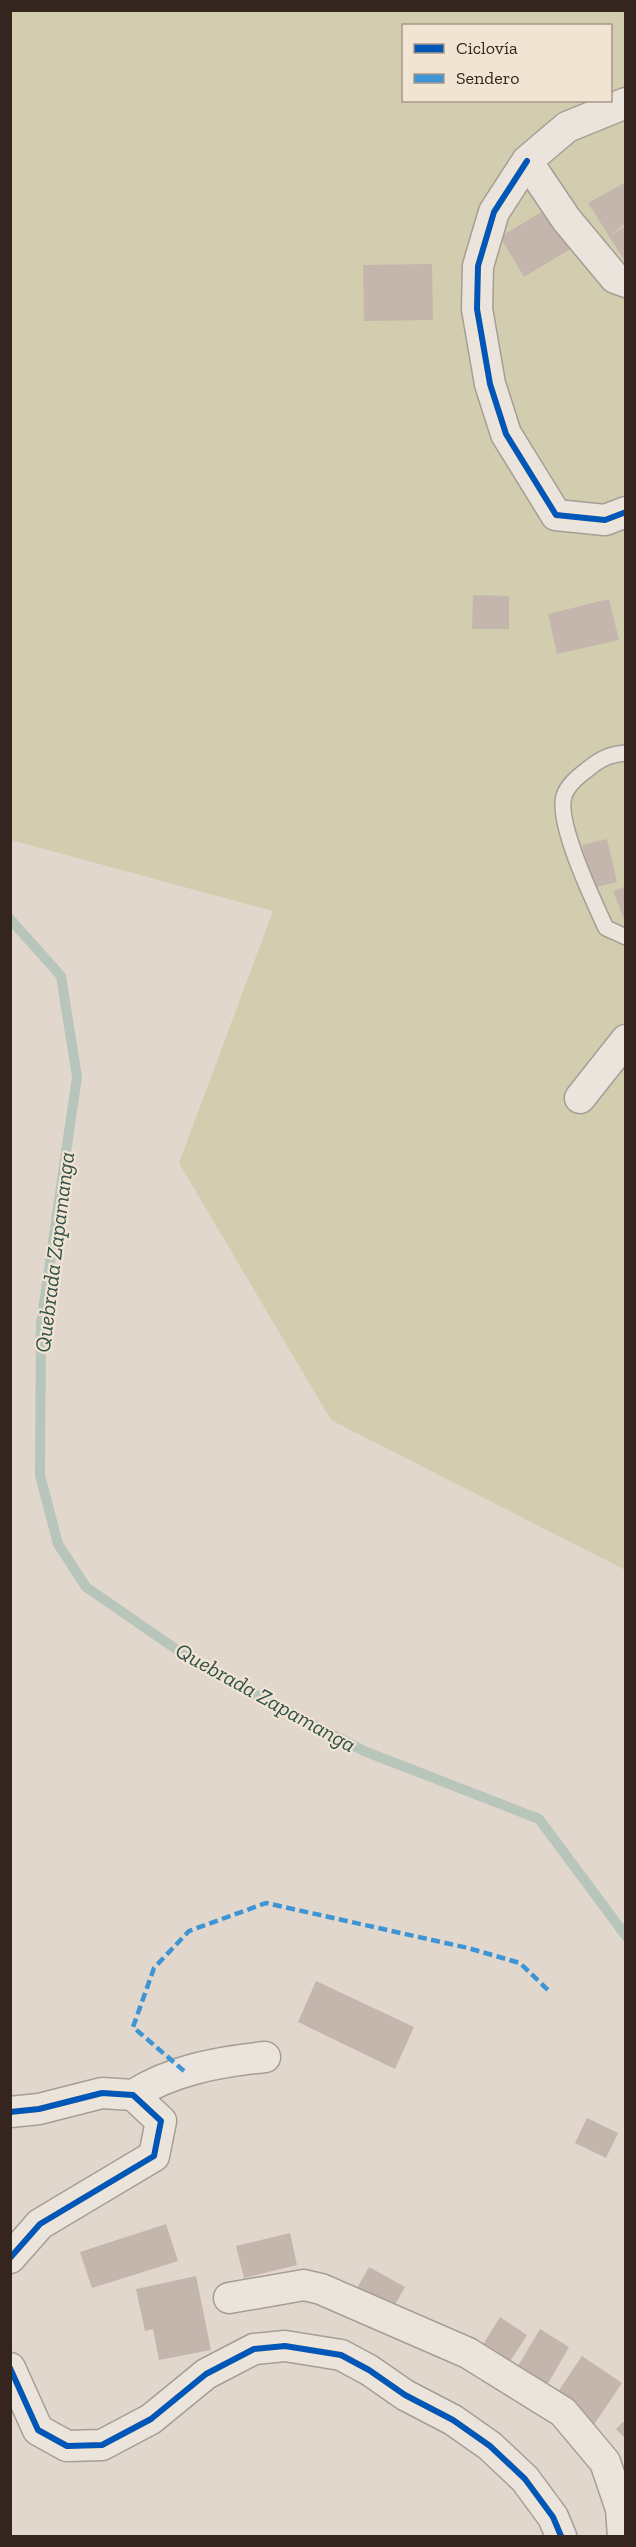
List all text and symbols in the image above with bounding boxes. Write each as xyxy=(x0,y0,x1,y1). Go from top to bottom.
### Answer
legend xyxy=(402,24,612,102)
text: Ciclovía xyxy=(456,37,518,59)
text: Sendero xyxy=(456,67,520,89)
water label: Quebrada Zapamanga xyxy=(29,1150,80,1354)
water label: Quebrada Zapamanga xyxy=(171,1637,361,1758)

